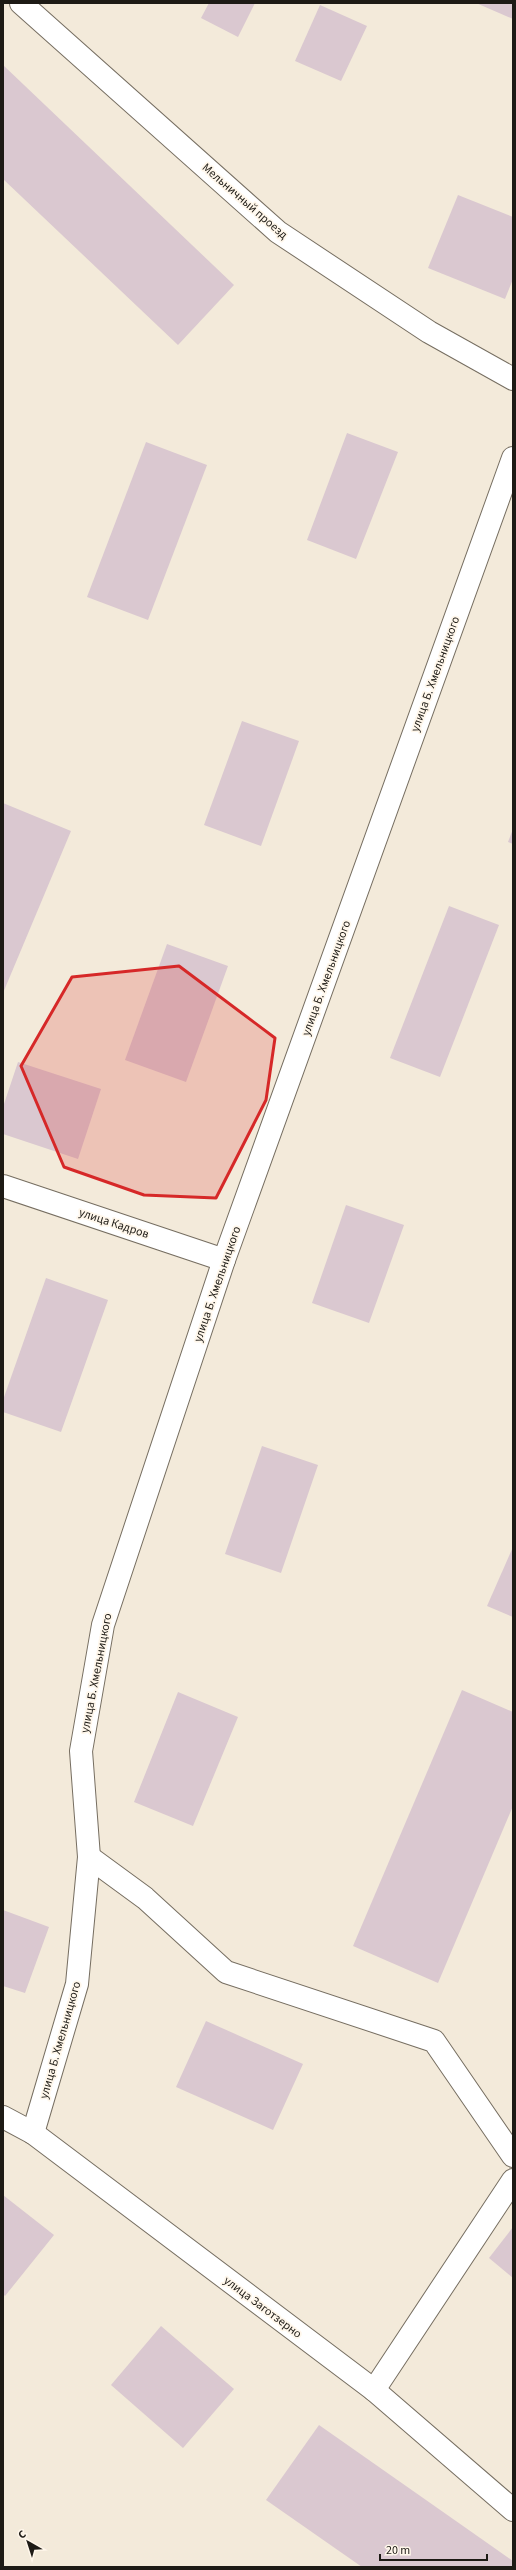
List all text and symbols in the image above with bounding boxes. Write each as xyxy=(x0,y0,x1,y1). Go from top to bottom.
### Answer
street label: Мельничный проезд xyxy=(198,159,292,244)
street label: улица Б. Хмельницкого xyxy=(407,614,464,734)
street label: улица Б. Хмельницкого xyxy=(298,918,355,1038)
street label: улица Кадров xyxy=(77,1204,151,1243)
street label: улица Б. Хмельницкого xyxy=(190,1224,245,1344)
street label: улица Б. Хмельницкого xyxy=(77,1612,116,1734)
street label: улица Б. Хмельницкого xyxy=(36,1979,85,2101)
street label: улица Заготзерно xyxy=(220,2272,305,2342)
north arrow xyxy=(8,2522,48,2562)
text: С xyxy=(15,2526,30,2542)
scale bar xyxy=(380,2536,487,2562)
text: 20 m xyxy=(386,2542,410,2559)

